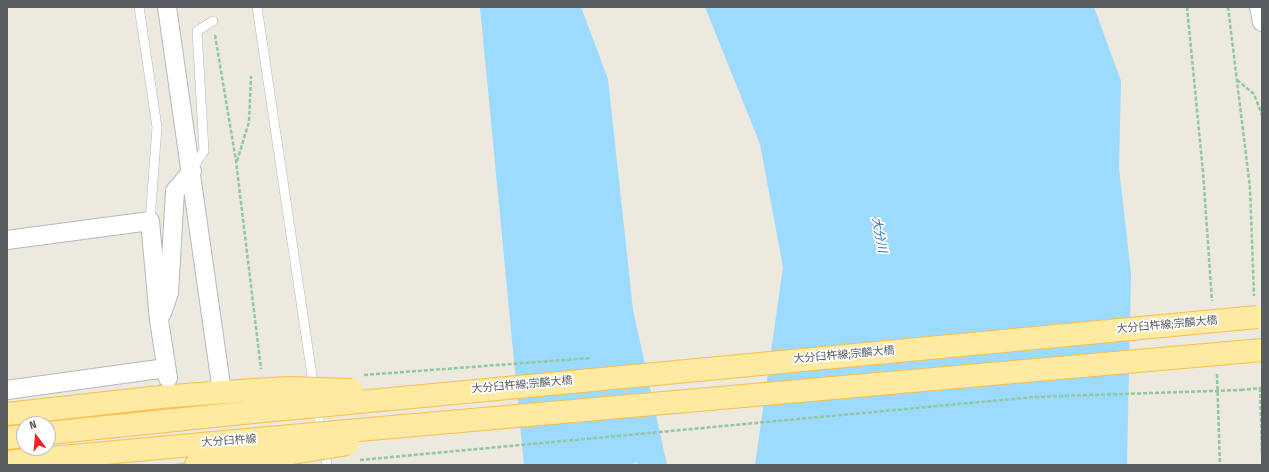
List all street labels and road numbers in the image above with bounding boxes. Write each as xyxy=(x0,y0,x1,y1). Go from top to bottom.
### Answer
street label: 大分臼杵線;宗麟大橋 xyxy=(1116,314,1218,336)
street label: 大分臼杵線;宗麟大橋 xyxy=(793,344,895,366)
street label: 大分臼杵線;宗麟大橋 xyxy=(471,374,573,396)
street label: 大分臼杵線 xyxy=(201,432,257,450)

